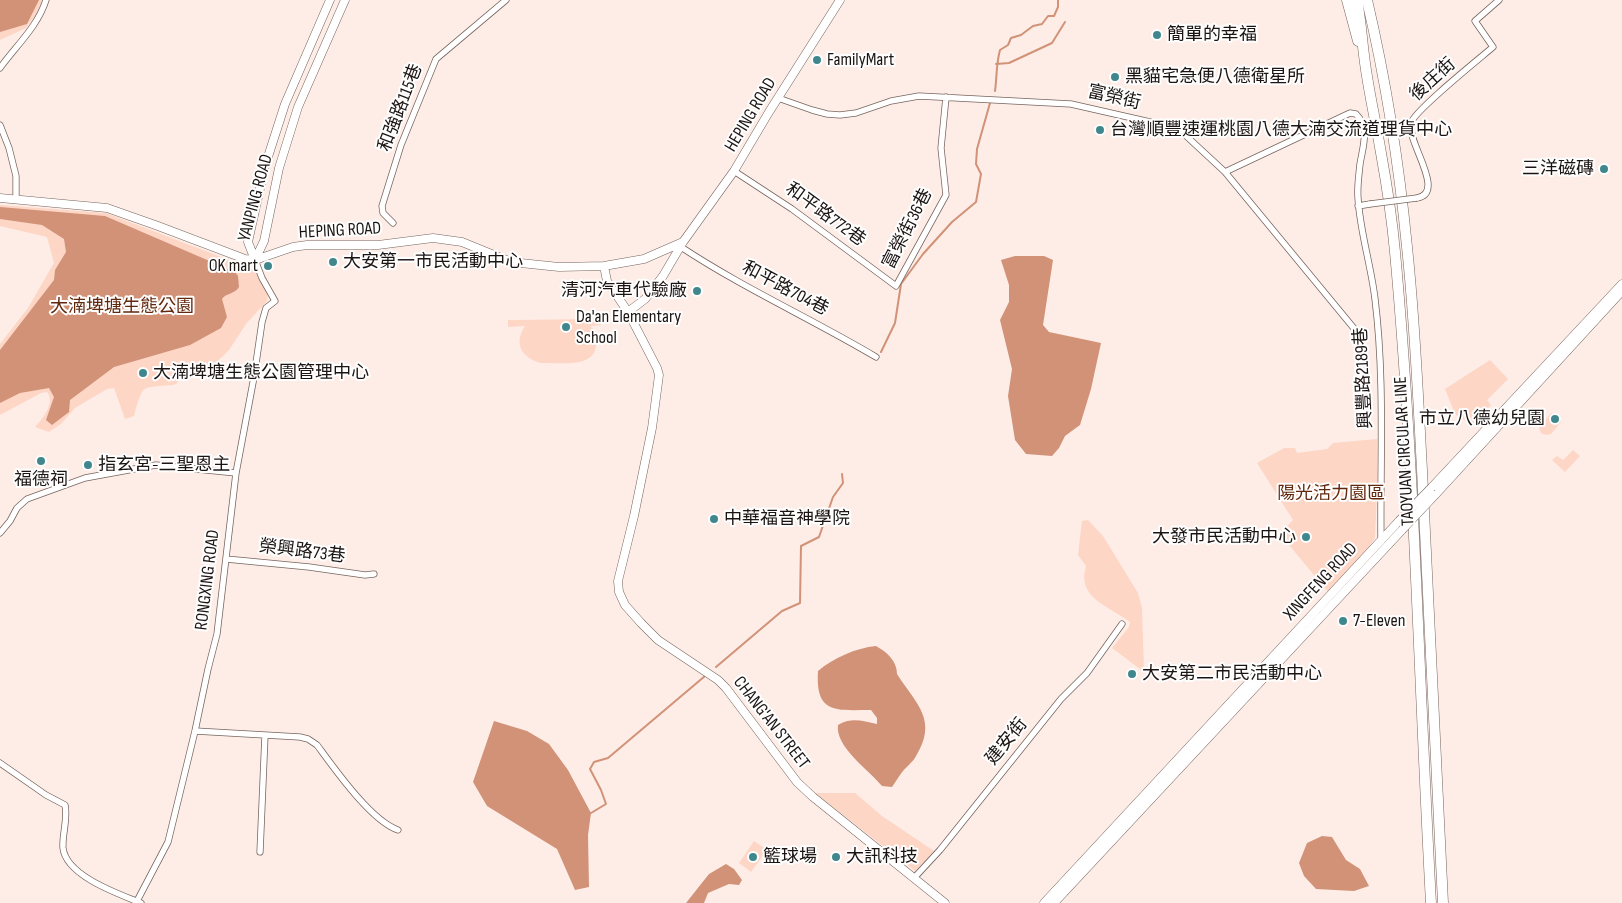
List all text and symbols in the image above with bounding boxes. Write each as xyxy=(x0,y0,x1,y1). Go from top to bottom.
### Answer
place label: 簡單的幸福 xyxy=(1167,24,1257,46)
marker: 簡單的幸福 xyxy=(1151,29,1163,41)
place label: FamilyMart xyxy=(827,49,894,71)
marker: FamilyMart xyxy=(811,54,823,66)
street label: 後庄街 xyxy=(1406,54,1460,106)
street label: 和強路115巷 xyxy=(374,61,428,155)
place label: 黑貓宅急便八德衛星所 xyxy=(1125,66,1305,88)
marker: 黑貓宅急便八德衛星所 xyxy=(1109,71,1121,83)
street label: HEPING ROAD xyxy=(721,74,781,156)
street label: 富榮街 xyxy=(1085,81,1143,115)
place label: 台灣順豐速運桃園八德大湳交流道理貨中心 xyxy=(1110,119,1452,141)
marker: 台灣順豐速運桃園八德大湳交流道理貨中心 xyxy=(1094,124,1106,136)
street label: YANPING ROAD xyxy=(234,152,278,244)
place label: 三洋磁磚 xyxy=(1522,158,1594,180)
marker: 三洋磁磚 xyxy=(1598,163,1610,175)
street label: 和平路772巷 xyxy=(781,179,869,251)
street label: 富榮街36巷 xyxy=(879,185,937,273)
street label: HEPING ROAD xyxy=(298,218,382,244)
place label: 大安第一市民活動中心 xyxy=(343,251,523,273)
place label: OK mart xyxy=(209,255,258,277)
marker: 大安第一市民活動中心 xyxy=(327,256,339,268)
street label: 和平路704巷 xyxy=(738,257,832,321)
marker: OK mart xyxy=(262,260,274,272)
place label: 清河汽車代驗廠 xyxy=(561,280,687,302)
marker: 清河汽車代驗廠 xyxy=(691,285,703,297)
park label: 大湳埤塘生態公園 xyxy=(50,296,194,318)
place label: Da'an Elementary School xyxy=(576,306,681,348)
marker: Da'an Elementary School xyxy=(560,321,572,333)
street label: 興豐路2189巷 xyxy=(1351,327,1377,429)
place label: 大湳埤塘生態公園管理中心 xyxy=(153,362,369,384)
marker: 大湳埤塘生態公園管理中心 xyxy=(137,367,149,379)
street label: TAOYUAN CIRCULAR LINE xyxy=(1390,376,1420,526)
place label: 市立八德幼兒園 xyxy=(1419,408,1545,430)
marker: 市立八德幼兒園 xyxy=(1549,413,1561,425)
place label: 指玄宮-三聖恩主 xyxy=(98,454,231,476)
marker: 福德祠 xyxy=(35,455,47,467)
marker: 指玄宮-三聖恩主 xyxy=(82,459,94,471)
place label: 福德祠 xyxy=(14,469,68,491)
park label: 陽光活力園區 xyxy=(1277,483,1385,505)
place label: 中華福音神學院 xyxy=(724,508,850,530)
marker: 中華福音神學院 xyxy=(708,513,720,525)
place label: 大發市民活動中心 xyxy=(1152,526,1296,548)
street label: RONGXING ROAD xyxy=(191,529,225,631)
marker: 大發市民活動中心 xyxy=(1300,531,1312,543)
street label: 榮興路73巷 xyxy=(258,536,346,568)
street label: XINGFENG ROAD xyxy=(1280,539,1362,625)
place label: 7-Eleven xyxy=(1353,610,1406,632)
marker: 7-Eleven xyxy=(1337,615,1349,627)
place label: 大安第二市民活動中心 xyxy=(1142,663,1322,685)
marker: 大安第二市民活動中心 xyxy=(1126,668,1138,680)
street label: CHANG'AN STREET xyxy=(728,672,814,774)
street label: 建安街 xyxy=(982,714,1032,770)
place label: 籃球場 xyxy=(763,846,817,868)
place label: 大訊科技 xyxy=(846,846,918,868)
marker: 籃球場 xyxy=(747,851,759,863)
marker: 大訊科技 xyxy=(830,851,842,863)

